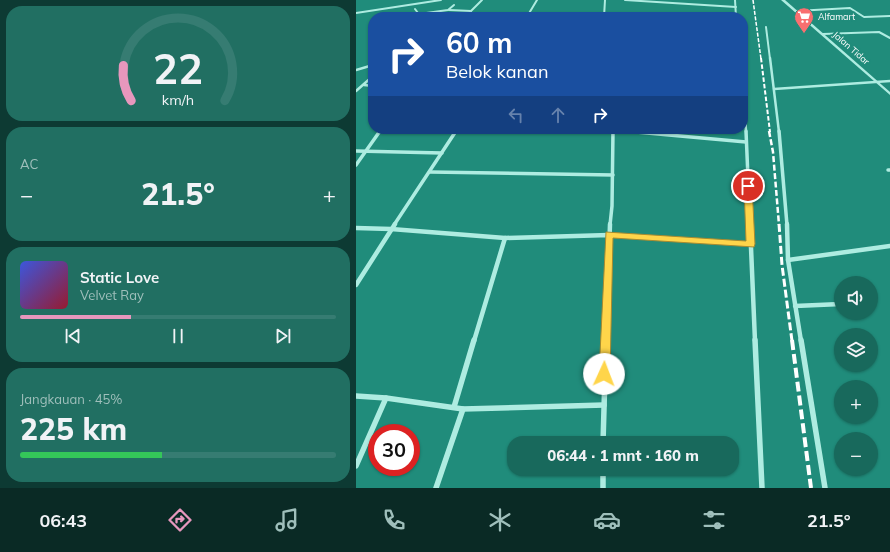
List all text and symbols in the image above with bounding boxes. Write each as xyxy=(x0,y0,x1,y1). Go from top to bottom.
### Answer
supermarket icon: Alfamart xyxy=(793,6,815,34)
place label: Alfamart xyxy=(818,11,855,22)
text: 60 m xyxy=(446,25,512,60)
icon: right xyxy=(380,28,432,80)
street label: Jalan Tidar xyxy=(831,29,873,67)
text: 22 xyxy=(153,42,203,94)
text: Belok kanan xyxy=(446,60,548,83)
text: km/h xyxy=(162,91,194,109)
icon: left xyxy=(505,104,527,126)
icon: ahead xyxy=(547,104,569,126)
icon: right xyxy=(589,104,611,126)
text: AC xyxy=(20,156,38,172)
pin xyxy=(731,169,765,203)
text: 21.5° xyxy=(141,175,215,213)
icon: arrive xyxy=(737,175,759,197)
text: − xyxy=(20,181,33,209)
text: + xyxy=(323,181,336,209)
text: Static Love xyxy=(80,268,159,287)
map controls xyxy=(834,276,878,476)
button: sound xyxy=(834,276,878,320)
text: Velvet Ray xyxy=(80,287,144,303)
icon: previous xyxy=(62,325,84,347)
icon: pause xyxy=(167,325,189,347)
icon: next xyxy=(272,325,294,347)
button: layers xyxy=(834,328,878,372)
position arrow xyxy=(583,353,625,395)
button: + xyxy=(834,380,878,424)
text: Jangkauan · 45% xyxy=(20,391,122,407)
text: 225 km xyxy=(20,410,127,448)
speed limit sign: 30 xyxy=(368,424,420,476)
button: − xyxy=(834,432,878,476)
text: 06:44 · 1 mnt · 160 m xyxy=(547,446,699,465)
icon: directions xyxy=(166,506,194,534)
icon: music xyxy=(273,506,301,534)
icon: phone xyxy=(380,506,408,534)
icon: climate xyxy=(486,506,514,534)
icon: car xyxy=(593,506,621,534)
icon: filters xyxy=(700,506,728,534)
text: 06:43 xyxy=(39,509,87,532)
text: 21.5° xyxy=(807,509,851,532)

